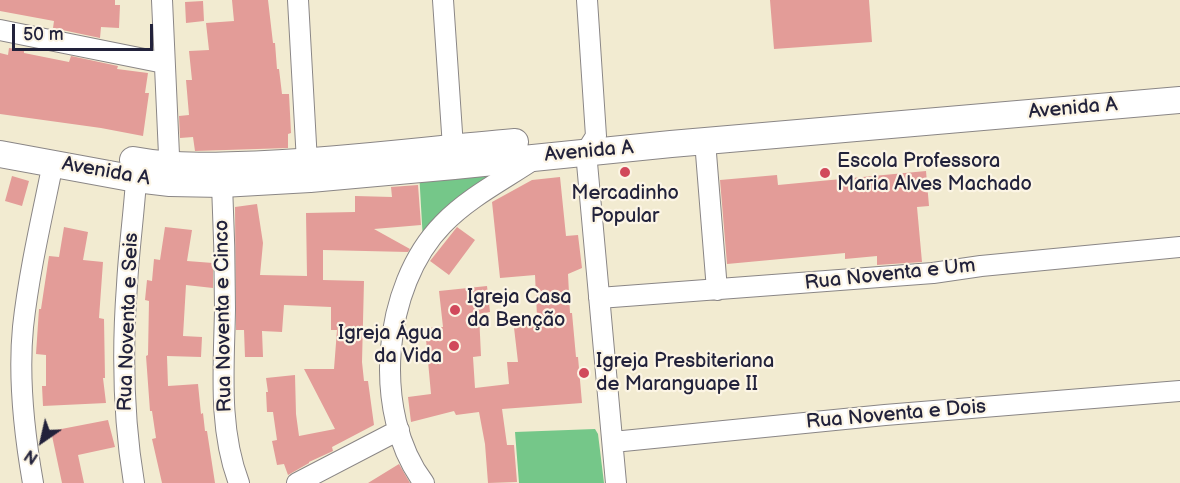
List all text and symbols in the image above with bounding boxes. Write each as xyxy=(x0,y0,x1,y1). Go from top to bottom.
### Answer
scale bar xyxy=(15,12,156,50)
text: 50 m xyxy=(23,24,64,45)
street label: Avenida A xyxy=(1027,93,1119,125)
street label: Avenida A xyxy=(543,136,635,168)
place label: Escola Professora Maria Alves Machado xyxy=(837,150,1032,197)
street label: Avenida A xyxy=(60,152,152,192)
marker: Mercadinho Popular xyxy=(618,165,632,179)
marker: Escola Professora Maria Alves Machado xyxy=(818,166,832,180)
place label: Mercadinho Popular xyxy=(571,182,679,229)
street label: Rua Noventa e Cinco xyxy=(210,220,238,412)
street label: Rua Noventa e Seis xyxy=(114,232,144,412)
street label: Rua Noventa e Um xyxy=(803,254,977,296)
place label: Igreja Casa da Benção xyxy=(467,286,572,333)
marker: Igreja Casa da Benção xyxy=(448,303,462,317)
place label: Igreja Água da Vida xyxy=(338,322,442,369)
marker: Igreja Água da Vida xyxy=(447,339,461,353)
place label: Igreja Presbiteriana de Maranguape II xyxy=(596,350,774,397)
marker: Igreja Presbiteriana de Maranguape II xyxy=(577,366,591,380)
street label: Rua Noventa e Dois xyxy=(805,395,987,435)
north arrow xyxy=(12,411,72,471)
text: N xyxy=(21,445,42,468)

